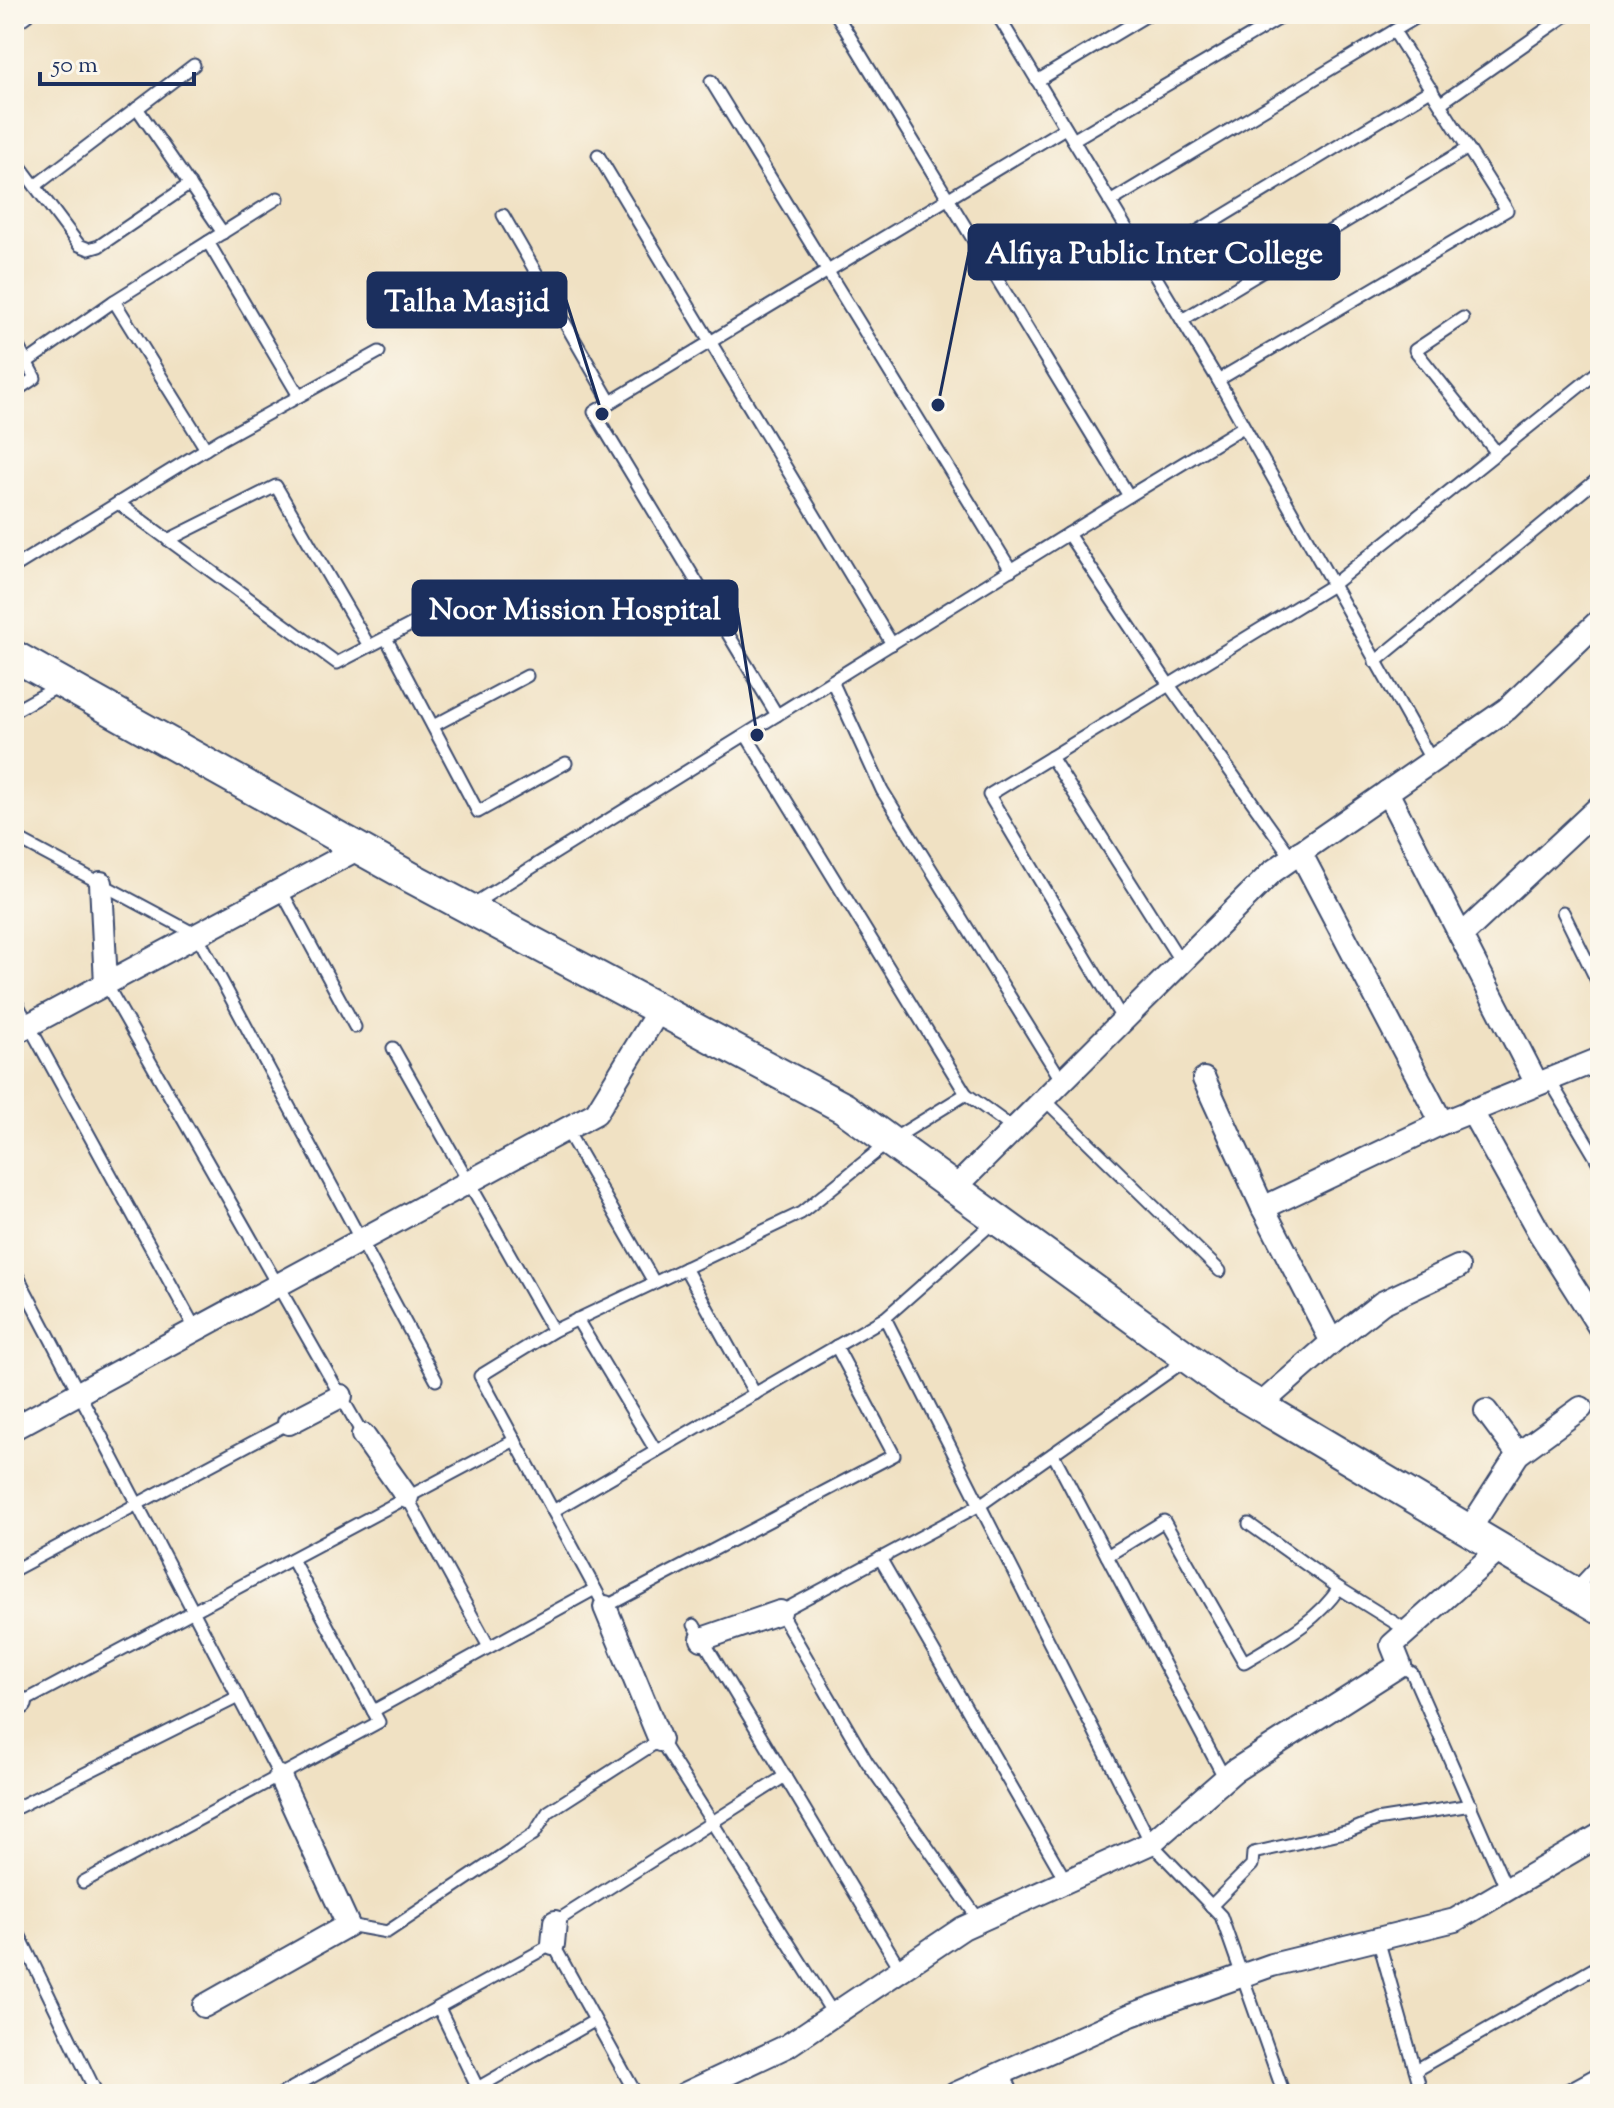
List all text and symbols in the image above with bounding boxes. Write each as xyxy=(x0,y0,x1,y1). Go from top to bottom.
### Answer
scale bar xyxy=(40,36,194,86)
text: 50 m xyxy=(50,49,98,83)
callout: Alfiya Public Inter College xyxy=(969,225,1339,279)
text: Alfiya Public Inter College xyxy=(985,234,1323,277)
callout: Talha Masjid xyxy=(368,273,566,327)
text: Talha Masjid xyxy=(384,282,550,325)
callout: Noor Mission Hospital xyxy=(413,581,737,635)
text: Noor Mission Hospital xyxy=(429,590,722,633)

